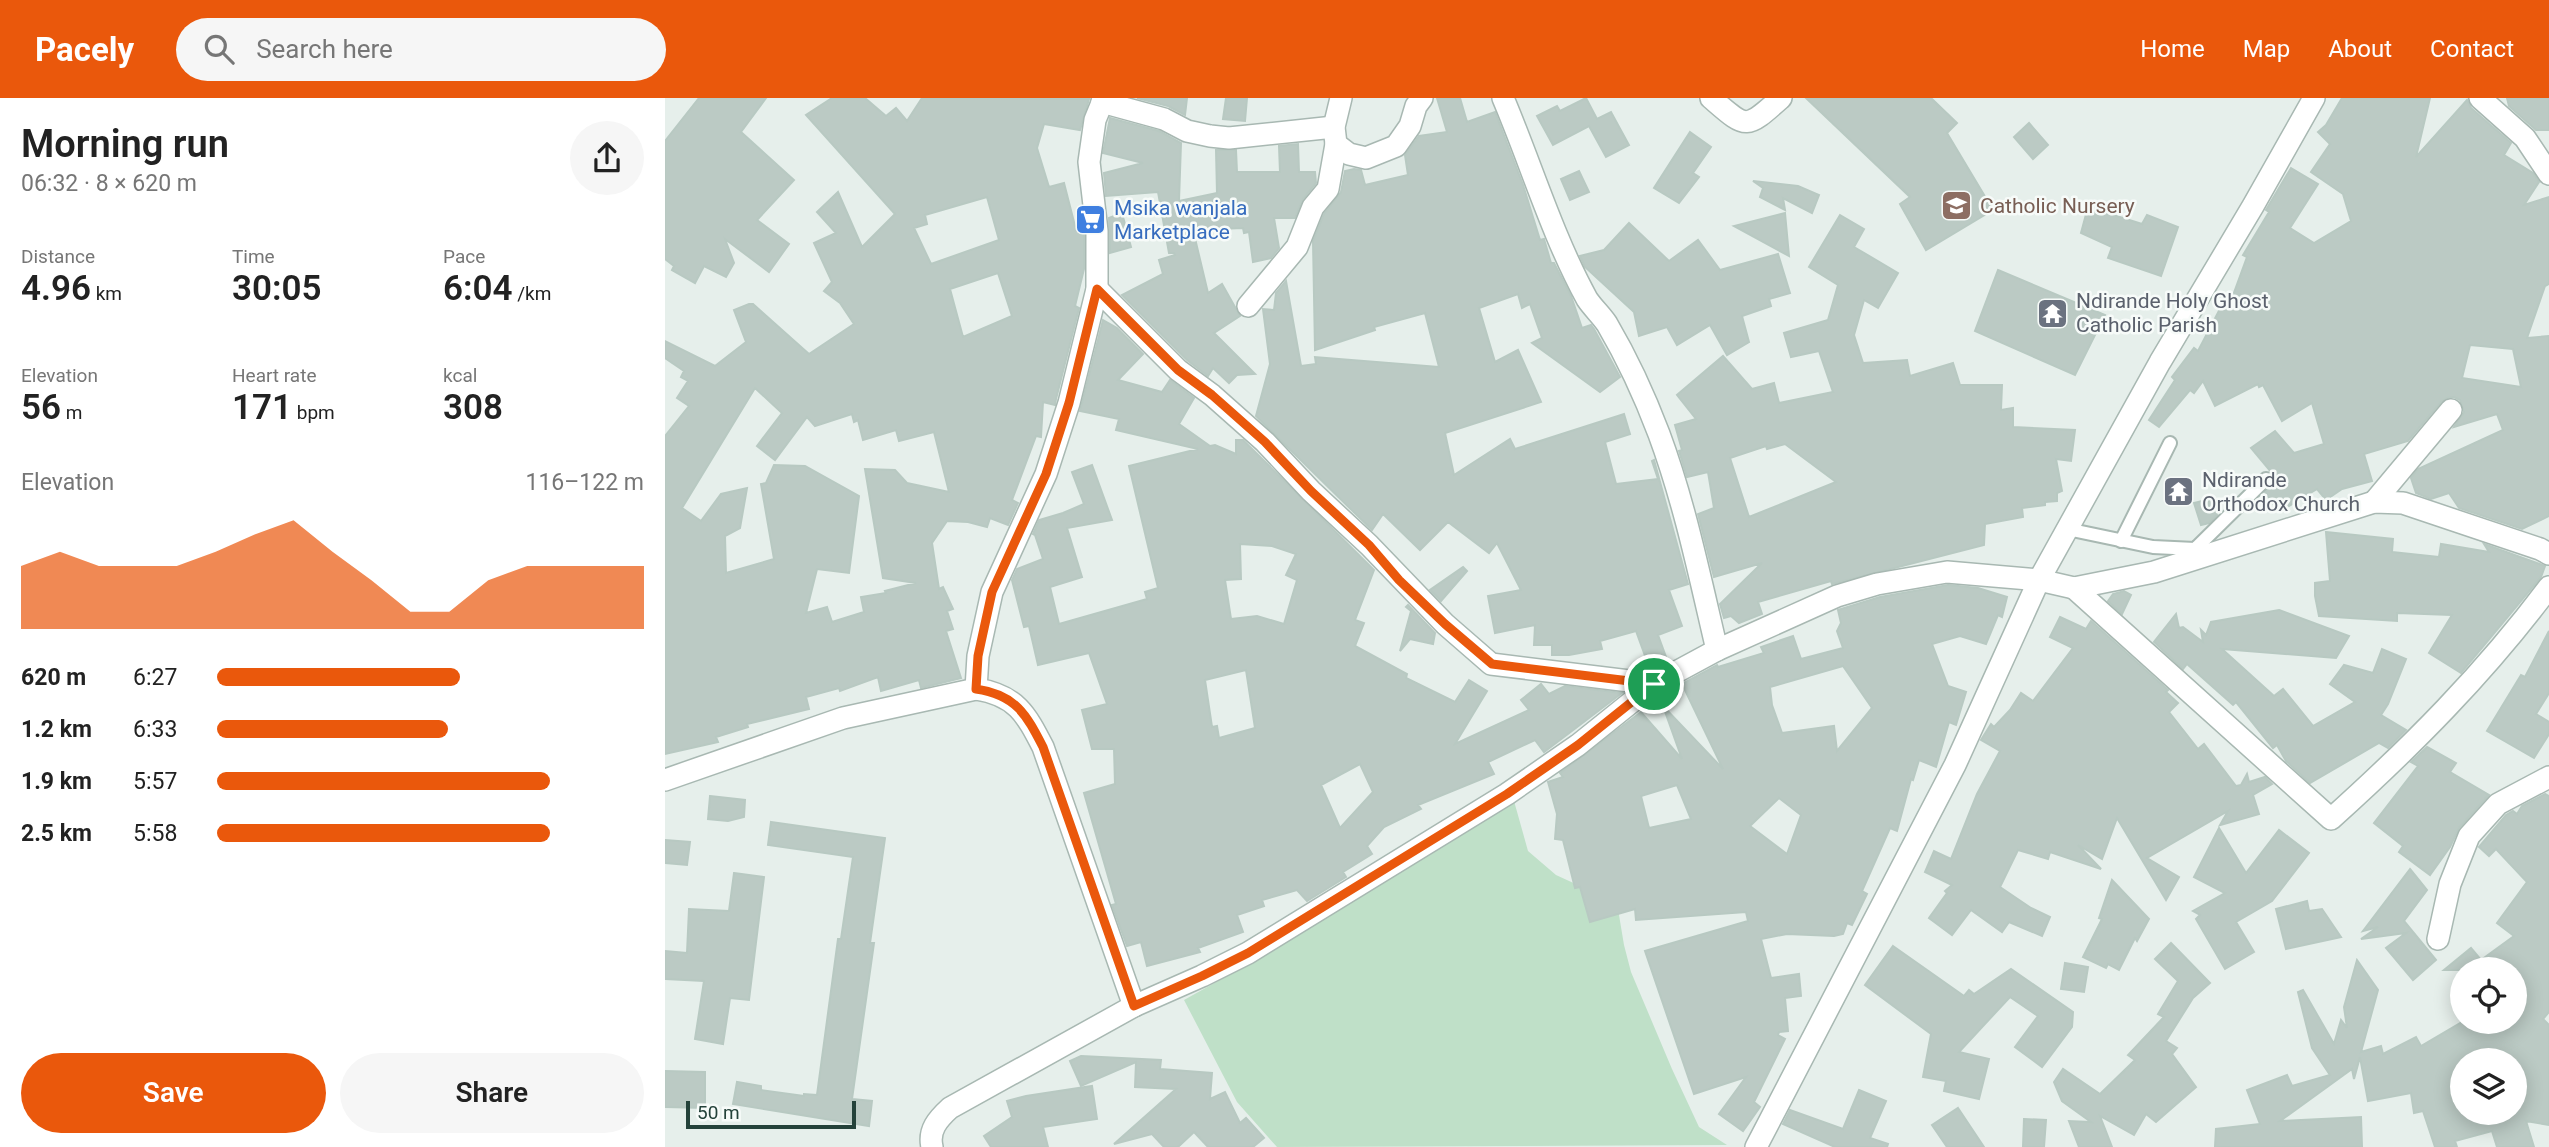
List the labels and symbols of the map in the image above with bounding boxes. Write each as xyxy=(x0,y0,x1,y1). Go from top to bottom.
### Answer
school or university icon: Catholic Nursery xyxy=(1940,189,1974,223)
place label: Catholic Nursery xyxy=(1980,194,2135,218)
place label: Msika wanjala Marketplace xyxy=(1114,196,1247,244)
supermarket icon: Msika wanjala Marketplace xyxy=(1074,203,1108,237)
place label: Ndirande Holy Ghost Catholic Parish xyxy=(2076,289,2269,337)
temple icon: Ndirande Holy Ghost Catholic Parish xyxy=(2036,296,2070,330)
place label: Ndirande Orthodox Church xyxy=(2202,468,2360,516)
temple icon: Ndirande Orthodox Church xyxy=(2162,475,2196,509)
pin xyxy=(1624,654,1684,714)
scale bar xyxy=(686,1098,856,1130)

